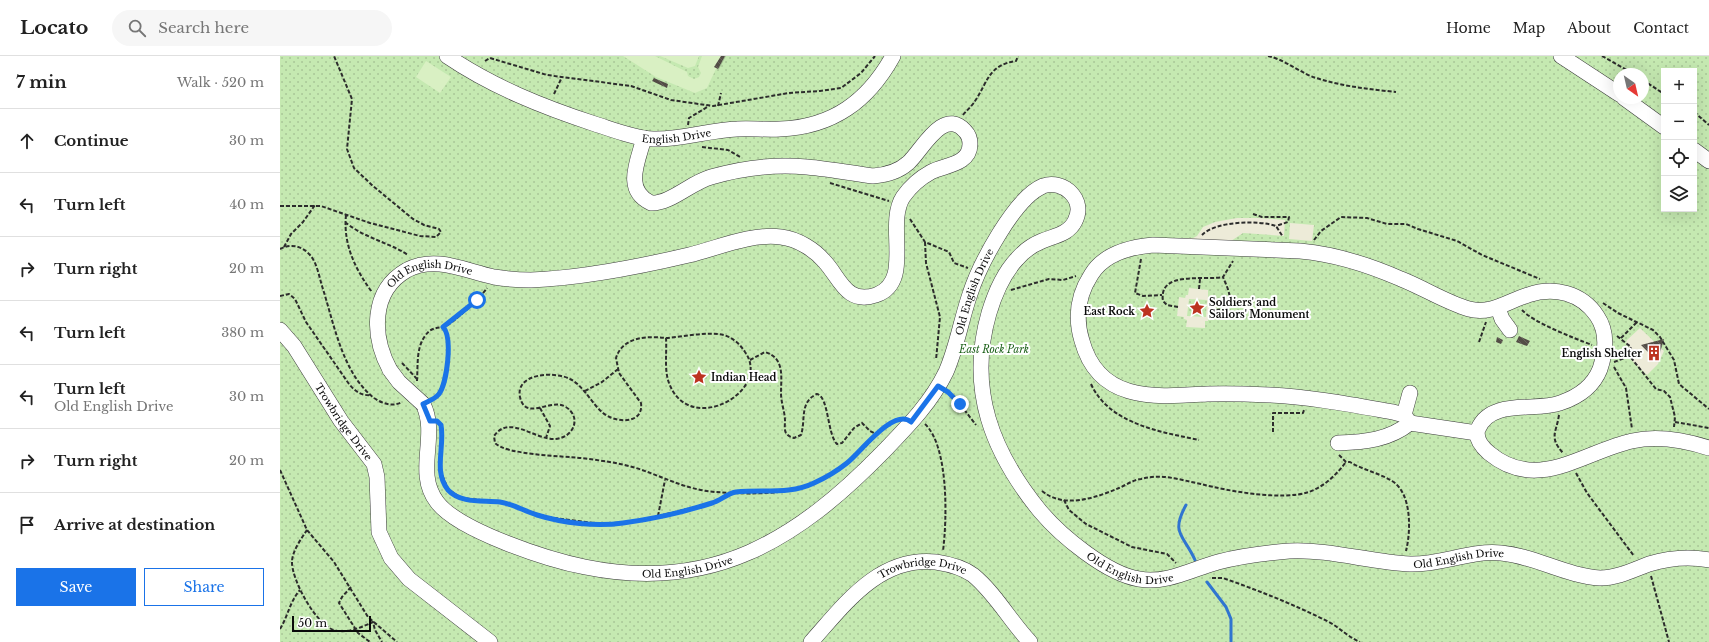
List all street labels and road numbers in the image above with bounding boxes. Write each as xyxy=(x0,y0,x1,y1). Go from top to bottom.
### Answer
street label: English Drive xyxy=(641,126,712,146)
street label: Old English Drive xyxy=(953,246,997,337)
street label: Old English Drive xyxy=(384,258,474,291)
street label: Trowbridge Drive xyxy=(312,381,375,464)
street label: Old English Drive xyxy=(1413,547,1505,571)
street label: Old English Drive xyxy=(1084,549,1175,587)
street label: Old English Drive xyxy=(642,553,735,581)
street label: Trowbridge Drive xyxy=(876,555,969,582)

